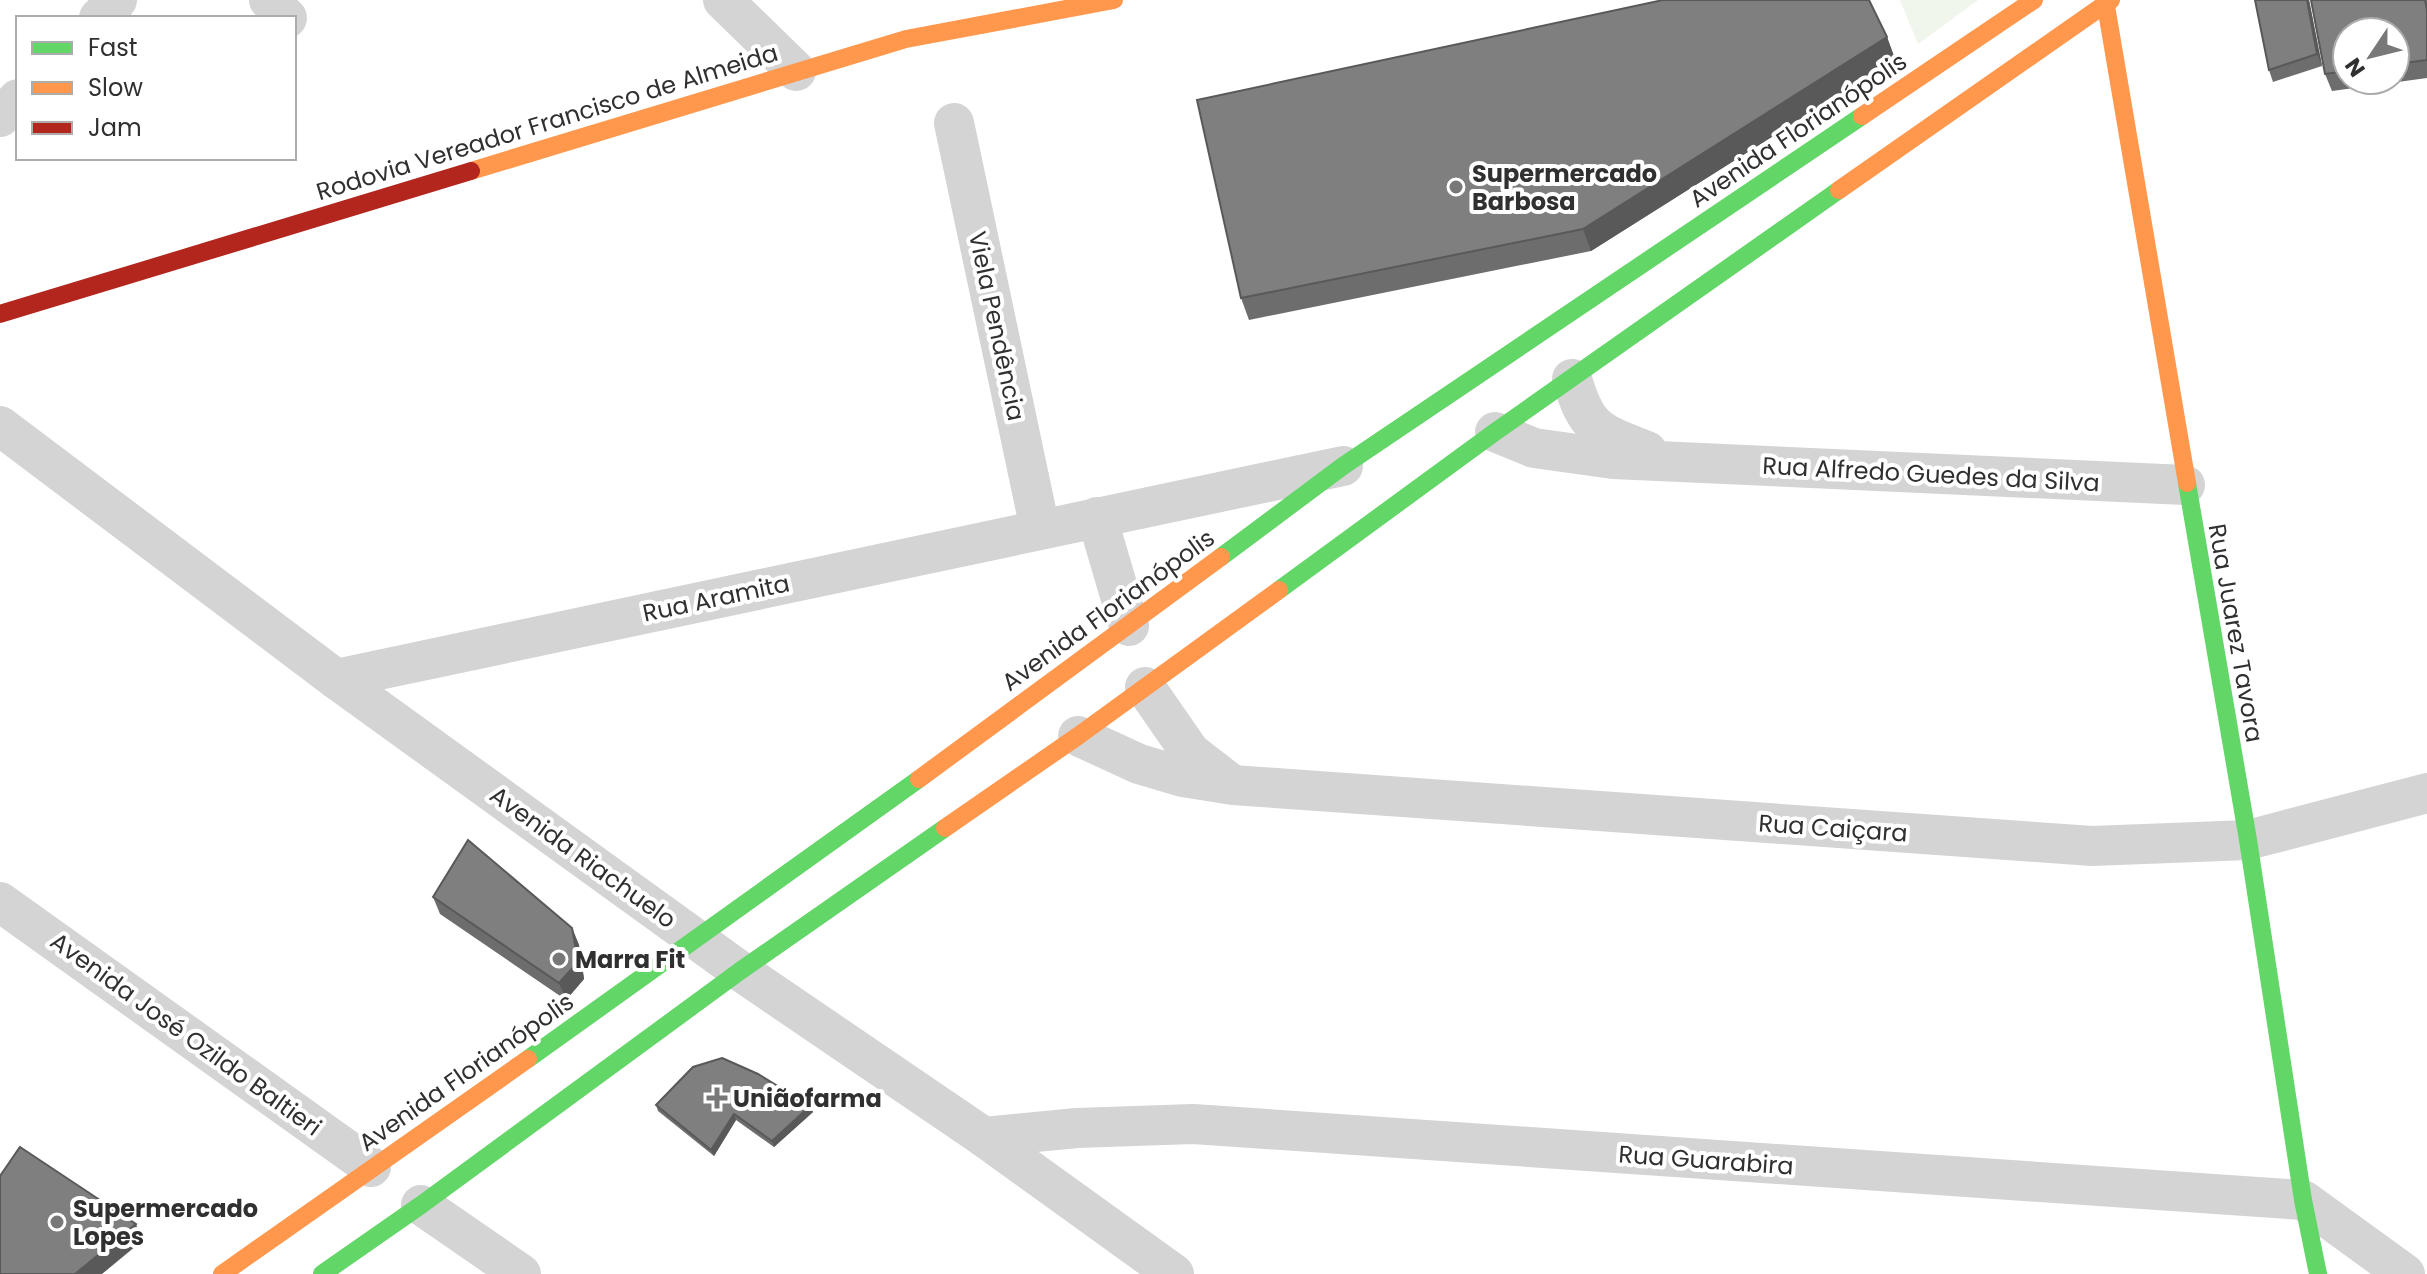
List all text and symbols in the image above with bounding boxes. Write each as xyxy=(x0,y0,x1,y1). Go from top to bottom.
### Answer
legend xyxy=(16,16,296,160)
north arrow xyxy=(2331,16,2411,96)
text: Fast xyxy=(88,31,138,64)
street label: Rodovia Vereador Francisco de Almeida xyxy=(312,36,782,208)
street label: Avenida Florianópolis xyxy=(1683,45,1913,215)
text: N xyxy=(2338,52,2372,83)
text: Slow xyxy=(88,71,143,104)
text: Jam xyxy=(88,111,142,144)
place label: Supermercado Barbosa xyxy=(1472,157,1657,218)
marker: Supermercado Barbosa xyxy=(1447,178,1465,196)
street label: Viela Pendência xyxy=(961,228,1033,424)
street label: Rua Alfredo Guedes da Silva xyxy=(1761,449,2101,499)
street label: Avenida Florianópolis xyxy=(995,521,1221,699)
street label: Rua Juarez Tavora xyxy=(2201,521,2271,745)
street label: Rua Aramita xyxy=(639,566,793,630)
street label: Avenida Riachuelo xyxy=(483,778,683,936)
street label: Rua Caiçara xyxy=(1757,806,1909,850)
street label: Avenida José Ozildo Baltieri xyxy=(44,924,328,1144)
place label: Marra Fit xyxy=(575,943,685,976)
marker: Marra Fit xyxy=(550,950,568,968)
street label: Avenida Florianópolis xyxy=(352,985,580,1159)
place label: Uniãofarma xyxy=(733,1082,882,1115)
marker: Uniãofarma xyxy=(708,1089,726,1107)
street label: Rua Guarabira xyxy=(1617,1137,1795,1183)
place label: Supermercado Lopes xyxy=(73,1192,258,1253)
marker: Supermercado Lopes xyxy=(48,1213,66,1231)

